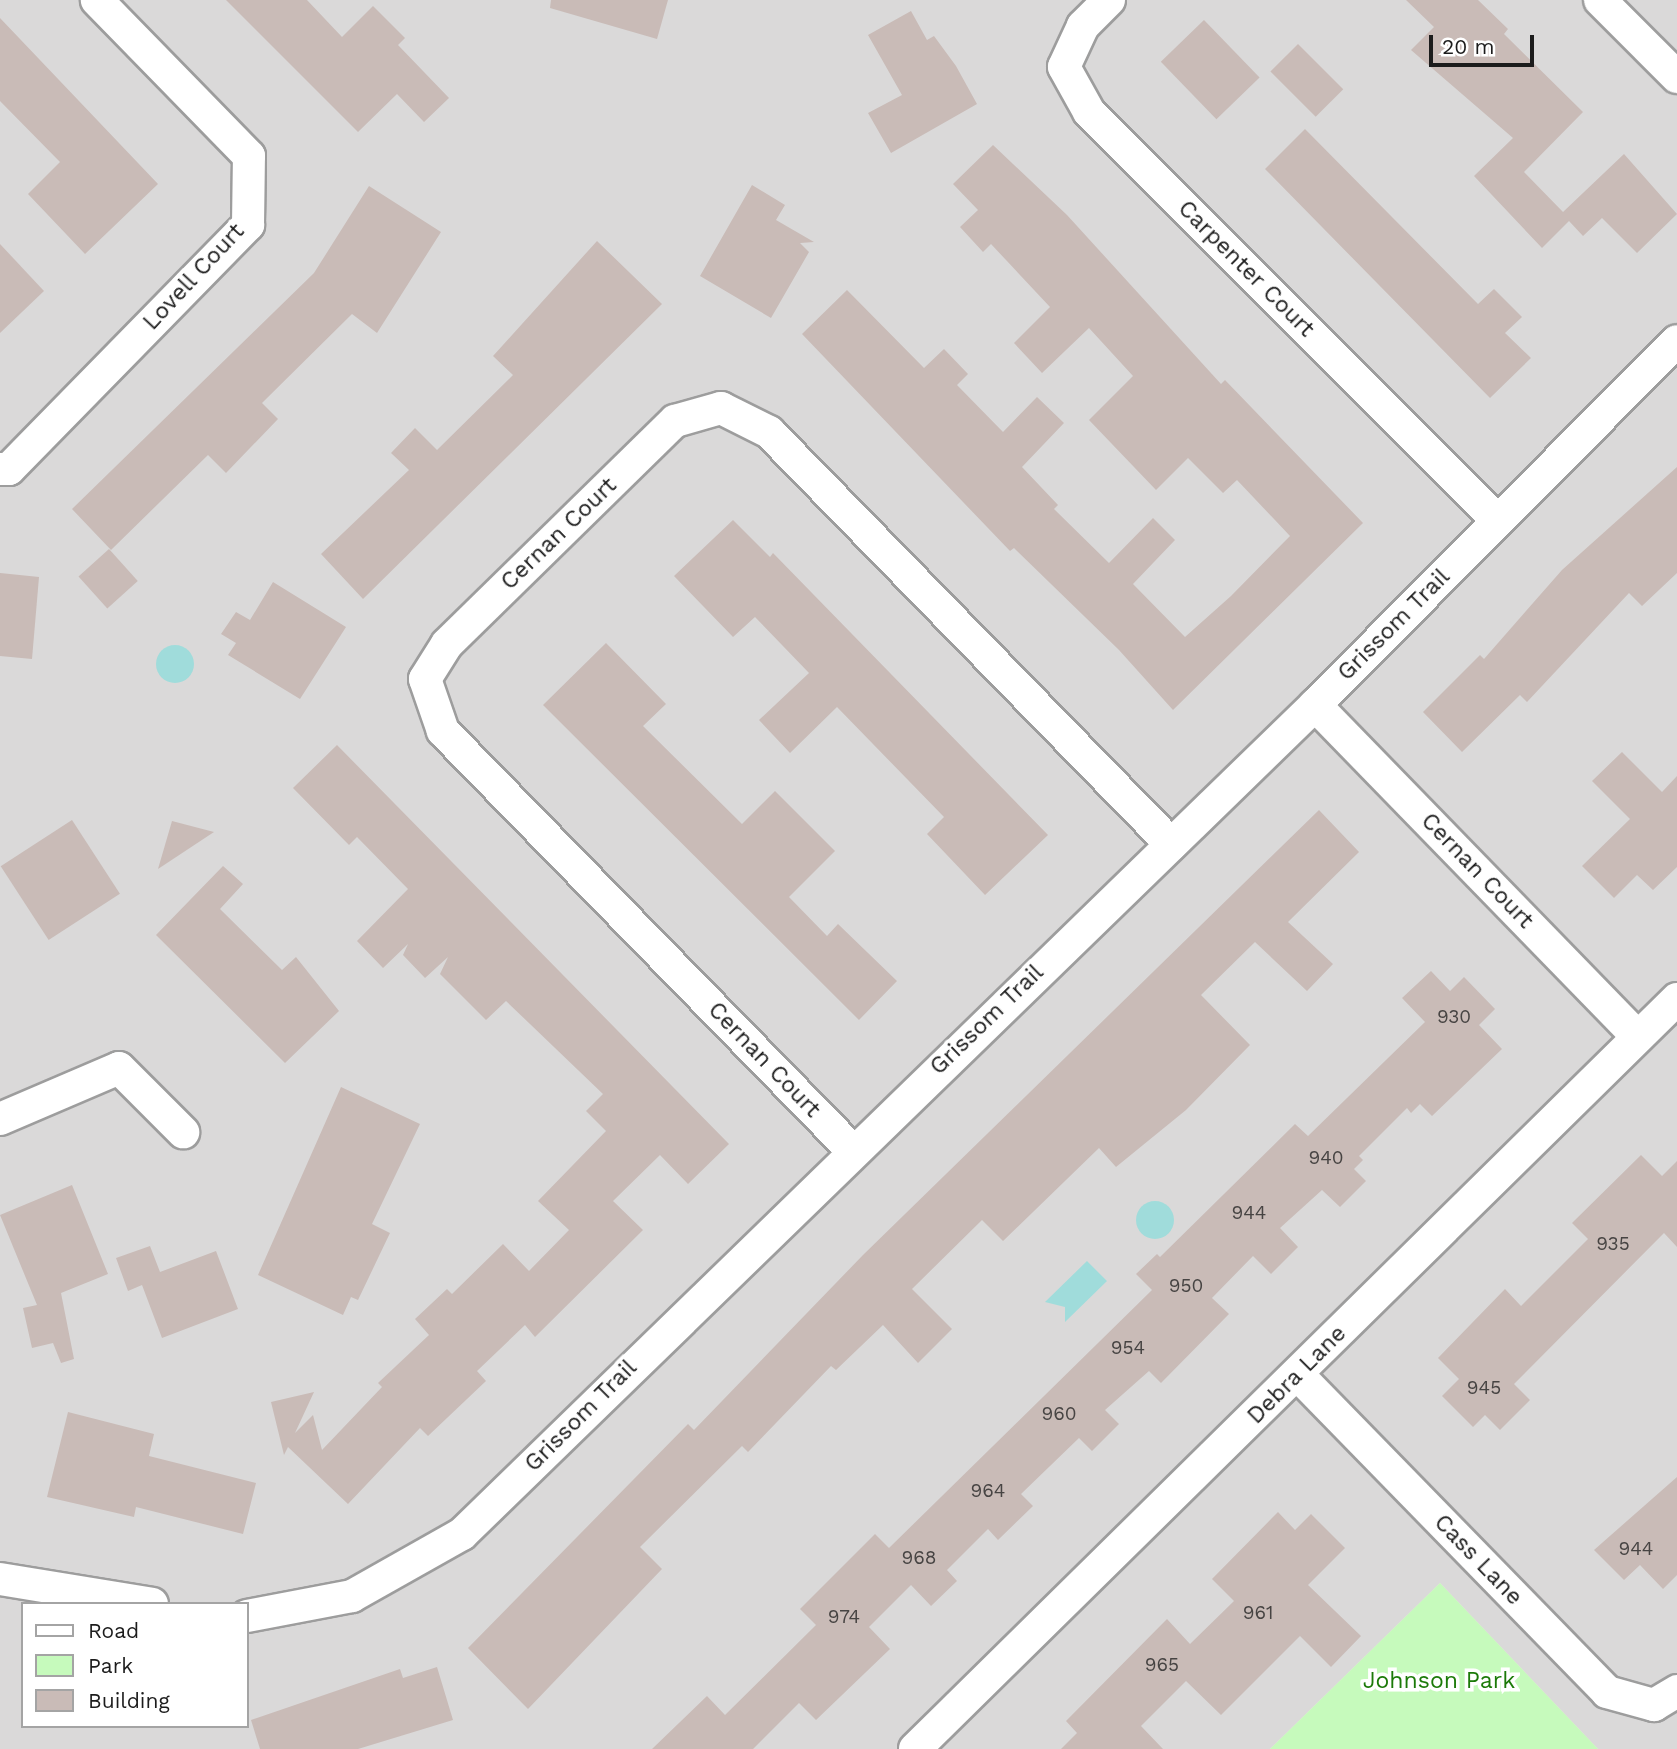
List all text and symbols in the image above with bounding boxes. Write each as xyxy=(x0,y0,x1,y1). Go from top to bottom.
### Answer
scale bar xyxy=(1432,21,1537,65)
text: 20 m xyxy=(1442,34,1494,59)
street label: Carpenter Court xyxy=(1172,195,1320,343)
street label: Lovell Court xyxy=(137,218,251,336)
street label: Cernan Court xyxy=(496,472,622,596)
street label: Grissom Trail xyxy=(1332,563,1456,687)
street label: Cernan Court xyxy=(1415,808,1539,934)
street label: Grissom Trail xyxy=(924,959,1050,1081)
street label: Cernan Court xyxy=(702,997,826,1123)
house number: 930 xyxy=(1437,1006,1471,1028)
house number: 940 xyxy=(1308,1147,1344,1169)
house number: 944 xyxy=(1232,1202,1266,1224)
house number: 935 xyxy=(1596,1233,1630,1255)
house number: 950 xyxy=(1169,1275,1203,1297)
street label: Debra Lane xyxy=(1242,1320,1352,1430)
house number: 954 xyxy=(1111,1337,1145,1359)
street label: Grissom Trail xyxy=(519,1354,643,1478)
house number: 945 xyxy=(1467,1377,1501,1399)
house number: 960 xyxy=(1041,1403,1077,1425)
house number: 964 xyxy=(971,1480,1005,1502)
street label: Cass Lane xyxy=(1428,1509,1528,1611)
house number: 944 xyxy=(1619,1538,1653,1560)
house number: 968 xyxy=(902,1547,936,1569)
legend xyxy=(21,1602,248,1728)
house number: 961 xyxy=(1243,1602,1273,1624)
house number: 974 xyxy=(828,1606,860,1628)
text: Road xyxy=(88,1618,139,1643)
text: Park xyxy=(88,1653,133,1678)
house number: 965 xyxy=(1145,1654,1179,1676)
park label: Johnson Park xyxy=(1363,1667,1515,1695)
text: Building xyxy=(88,1688,170,1713)

